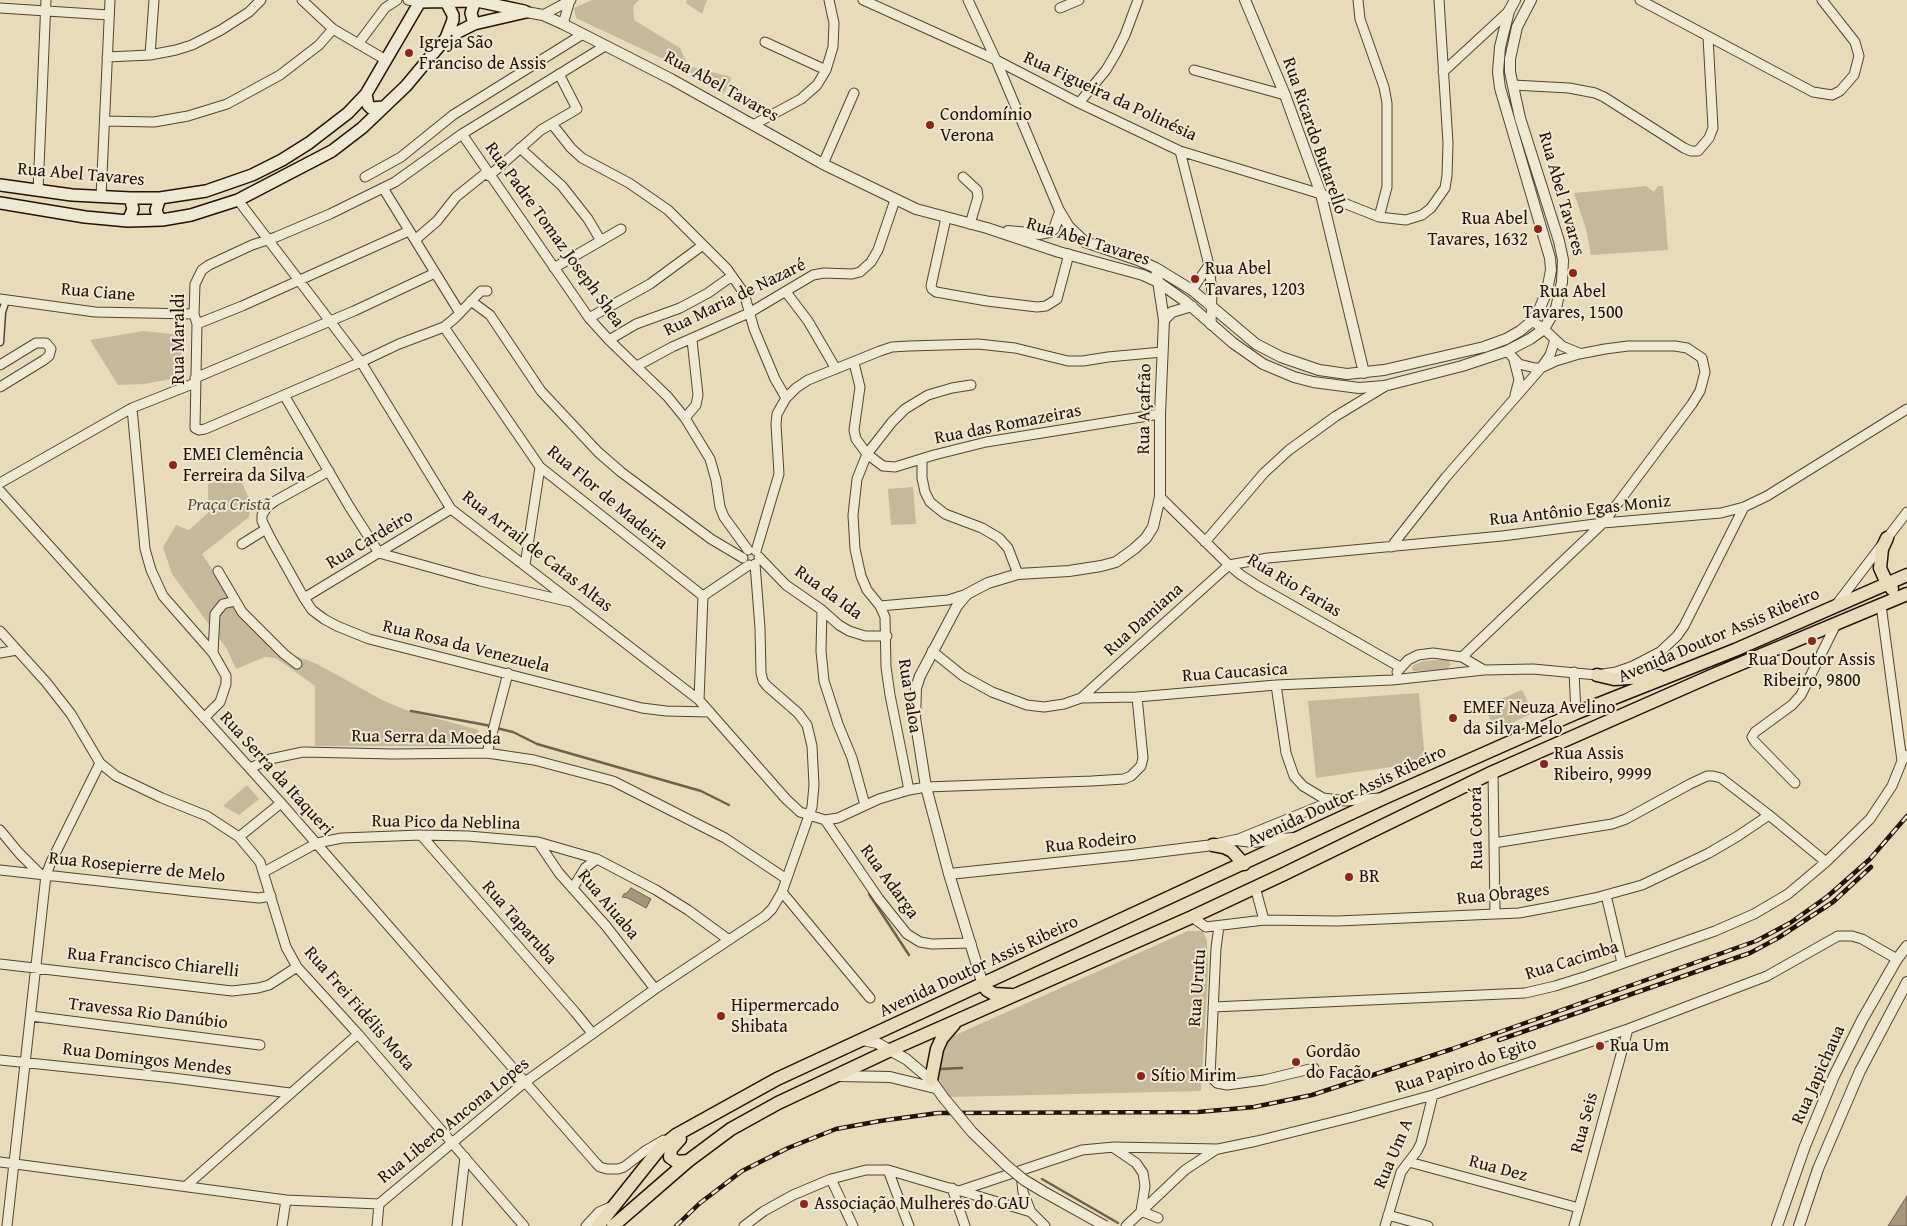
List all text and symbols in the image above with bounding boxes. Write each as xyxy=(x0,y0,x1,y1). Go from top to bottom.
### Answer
place label: Igreja São Franciso de Assis xyxy=(419,32,546,74)
marker: Igreja São Franciso de Assis xyxy=(403,47,415,59)
street label: Rua Abel Tavares xyxy=(660,47,782,127)
street label: Rua Figueira da Polinésia xyxy=(1020,47,1200,147)
street label: Rua Ricardo Butarello xyxy=(1277,55,1351,217)
place label: Condomínio Verona xyxy=(940,104,1032,146)
marker: Condomínio Verona xyxy=(924,119,936,131)
street label: Rua Abel Tavares xyxy=(1533,130,1589,258)
street label: Rua Padre Tomaz Joseph Shea xyxy=(480,138,628,332)
street label: Rua Abel Tavares xyxy=(16,159,146,191)
place label: Rua Abel Tavares, 1632 xyxy=(1428,208,1528,250)
street label: Rua Abel Tavares xyxy=(1024,213,1152,271)
marker: Rua Abel Tavares, 1632 xyxy=(1532,223,1544,235)
street label: Rua Maria de Nazaré xyxy=(660,254,810,342)
place label: Rua Abel Tavares, 1203 xyxy=(1205,258,1305,300)
marker: Rua Abel Tavares, 1500 xyxy=(1567,267,1579,279)
marker: Rua Abel Tavares, 1203 xyxy=(1189,273,1201,285)
street label: Rua Ciane xyxy=(60,279,136,307)
place label: Rua Abel Tavares, 1500 xyxy=(1523,281,1623,324)
street label: Rua Maraldi xyxy=(168,293,190,385)
street label: Rua Açafrão xyxy=(1133,363,1157,455)
street label: Rua das Romazeiras xyxy=(933,400,1083,450)
street label: Rua Flor de Madeira xyxy=(542,441,672,555)
place label: EMEI Clemência Ferreira da Silva xyxy=(183,444,305,486)
marker: EMEI Clemência Ferreira da Silva xyxy=(167,459,179,471)
street label: Rua Arrail de Catas Altas xyxy=(457,487,617,617)
street label: Rua Antônio Egas Moniz xyxy=(1488,491,1672,531)
park label: Praça Cristã xyxy=(187,494,271,516)
street label: Rua Cardeiro xyxy=(323,506,417,574)
street label: Rua Rio Farias xyxy=(1243,549,1345,623)
street label: Rua da Ida xyxy=(790,561,866,625)
street label: Rua Damiana xyxy=(1100,579,1188,661)
street label: Avenida Doutor Assis Ribeiro xyxy=(1615,584,1823,688)
street label: Rua Rosa da Venezuela xyxy=(380,616,552,678)
marker: Rua Doutor Assis Ribeiro, 9800 xyxy=(1806,635,1818,647)
place label: Rua Doutor Assis Ribeiro, 9800 xyxy=(1749,649,1875,692)
street label: Rua Daloa xyxy=(892,657,926,735)
street label: Rua Caucasica xyxy=(1181,659,1289,687)
place label: EMEF Neuza Avelino da Silva Melo xyxy=(1463,697,1615,740)
street label: Rua Serra da Itaqueri xyxy=(215,707,337,841)
marker: EMEF Neuza Avelino da Silva Melo xyxy=(1447,712,1459,724)
street label: Rua Serra da Moeda xyxy=(351,726,501,750)
street label: Avenida Doutor Assis Ribeiro xyxy=(1244,741,1450,853)
place label: Rua Assis Ribeiro, 9999 xyxy=(1554,743,1652,786)
marker: Rua Assis Ribeiro, 9999 xyxy=(1538,758,1550,770)
street label: Rua Cotorá xyxy=(1465,786,1489,870)
street label: Rua Pico da Neblina xyxy=(371,811,521,835)
street label: Rua Rodeiro xyxy=(1044,827,1138,859)
street label: Rua Adarga xyxy=(855,841,923,923)
street label: Rua Rosepierre de Melo xyxy=(48,848,226,888)
street label: Rua Aiuaba xyxy=(573,866,643,944)
place label: BR xyxy=(1359,866,1380,888)
marker: BR xyxy=(1343,871,1355,883)
street label: Rua Taparuba xyxy=(477,877,561,969)
street label: Rua Obrages xyxy=(1456,879,1550,911)
street label: Avenida Doutor Assis Ribeiro xyxy=(876,911,1082,1023)
street label: Rua Cacimba xyxy=(1523,937,1621,985)
street label: Rua Frei Fidélis Mota xyxy=(299,942,419,1076)
street label: Rua Francisco Chiarelli xyxy=(66,943,240,983)
street label: Rua Urutu xyxy=(1185,949,1211,1027)
street label: Travessa Rio Danúbio xyxy=(67,993,229,1035)
place label: Hipermercado Shibata xyxy=(731,995,839,1038)
marker: Hipermercado Shibata xyxy=(715,1010,727,1022)
street label: Rua Japichaua xyxy=(1788,1022,1850,1128)
street label: Rua Papiro do Egito xyxy=(1393,1033,1539,1099)
place label: Rua Um xyxy=(1610,1035,1669,1057)
street label: Rua Domingos Mendes xyxy=(61,1039,233,1081)
marker: Rua Um xyxy=(1594,1040,1606,1052)
place label: Gordão do Facão xyxy=(1306,1041,1371,1084)
street label: Rua Libero Ancona Lopes xyxy=(374,1053,534,1189)
marker: Gordão do Facão xyxy=(1290,1056,1302,1068)
place label: Sítio Mirim xyxy=(1151,1065,1236,1087)
marker: Sítio Mirim xyxy=(1135,1070,1147,1082)
street label: Rua Seis xyxy=(1567,1090,1603,1156)
street label: Rua Um A xyxy=(1370,1116,1418,1192)
street label: Rua Dez xyxy=(1466,1151,1530,1187)
place label: Associação Mulheres do GAU xyxy=(814,1193,1030,1215)
marker: Associação Mulheres do GAU xyxy=(798,1198,810,1210)

